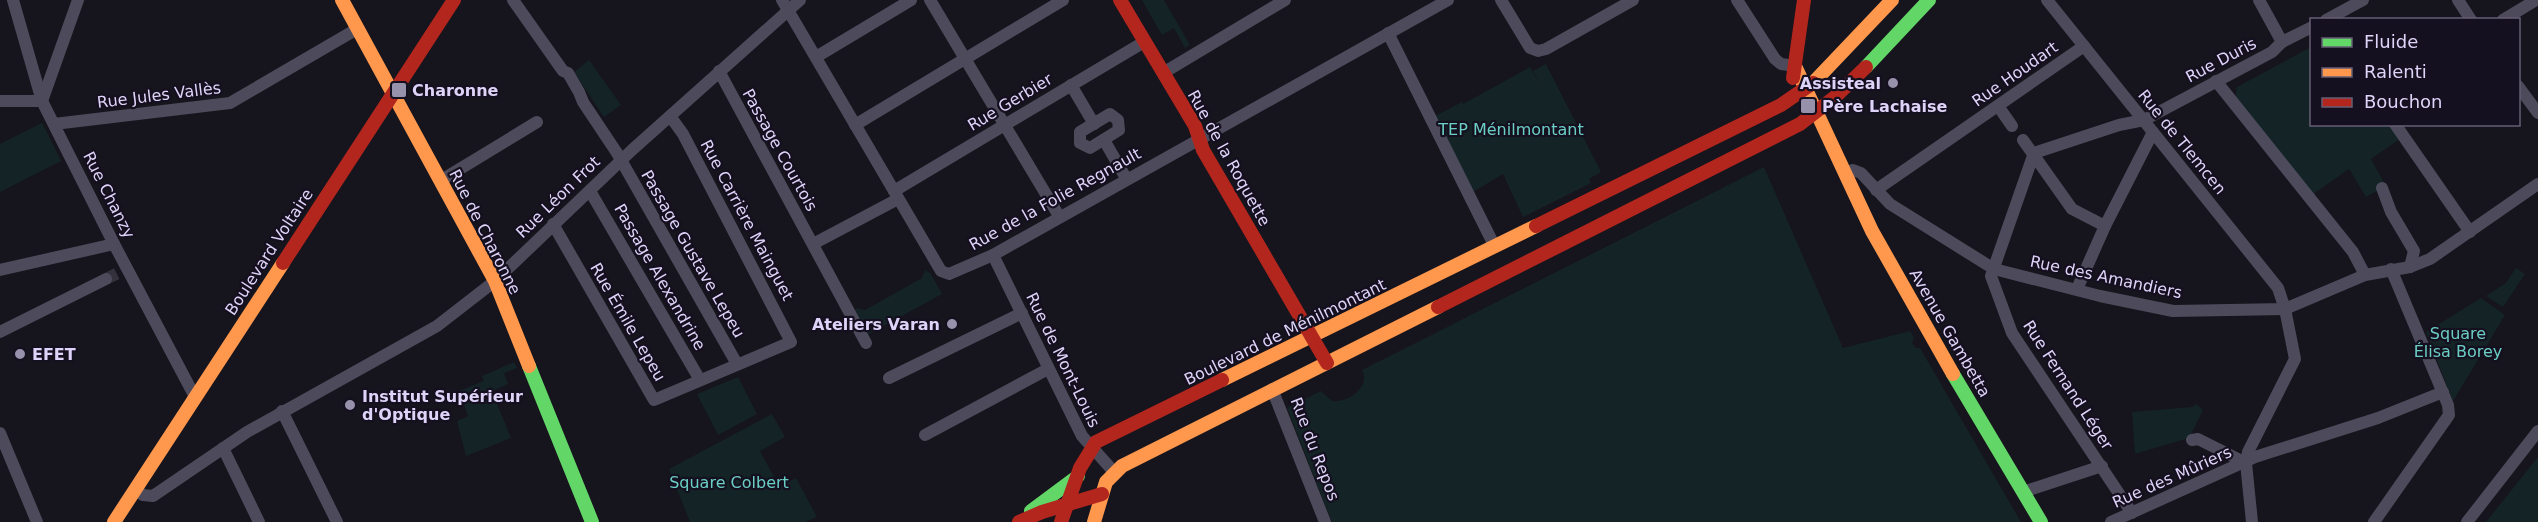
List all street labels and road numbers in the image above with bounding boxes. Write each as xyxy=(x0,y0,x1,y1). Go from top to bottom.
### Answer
street label: Rue Duris xyxy=(2182,33,2260,87)
street label: Rue Houdart xyxy=(1968,37,2062,111)
street label: Rue Gerbier xyxy=(964,69,1056,135)
street label: Rue Jules Vallès xyxy=(96,78,222,112)
street label: Passage Courtois xyxy=(739,86,821,214)
street label: Rue de Tlemcen xyxy=(2134,86,2230,198)
street label: Rue de la Roquette xyxy=(1184,87,1274,229)
street label: Rue Carrière Mainguet xyxy=(697,136,797,304)
street label: Rue de la Folie Regnault xyxy=(966,144,1144,254)
street label: Rue Chanzy xyxy=(79,149,139,241)
street label: Rue Léon Frot xyxy=(512,152,604,242)
street label: Rue de Charonne xyxy=(445,166,525,298)
street label: Passage Gustave Lepeu xyxy=(637,167,749,341)
street label: Boulevard Voltaire xyxy=(221,185,317,319)
street label: Passage Alexandrine xyxy=(610,200,710,354)
street label: Rue des Amandiers xyxy=(2028,252,2184,302)
street label: Rue Émile Lepeu xyxy=(586,259,670,385)
street label: Avenue Gambetta xyxy=(1906,266,1994,400)
street label: Boulevard de Ménilmontant xyxy=(1181,275,1389,389)
street label: Rue de Mont-Louis xyxy=(1022,289,1104,431)
street label: Rue Fernand Léger xyxy=(2019,317,2117,454)
street label: Rue du Repos xyxy=(1287,395,1343,503)
street label: Rue des Mûriers xyxy=(2109,442,2235,512)

